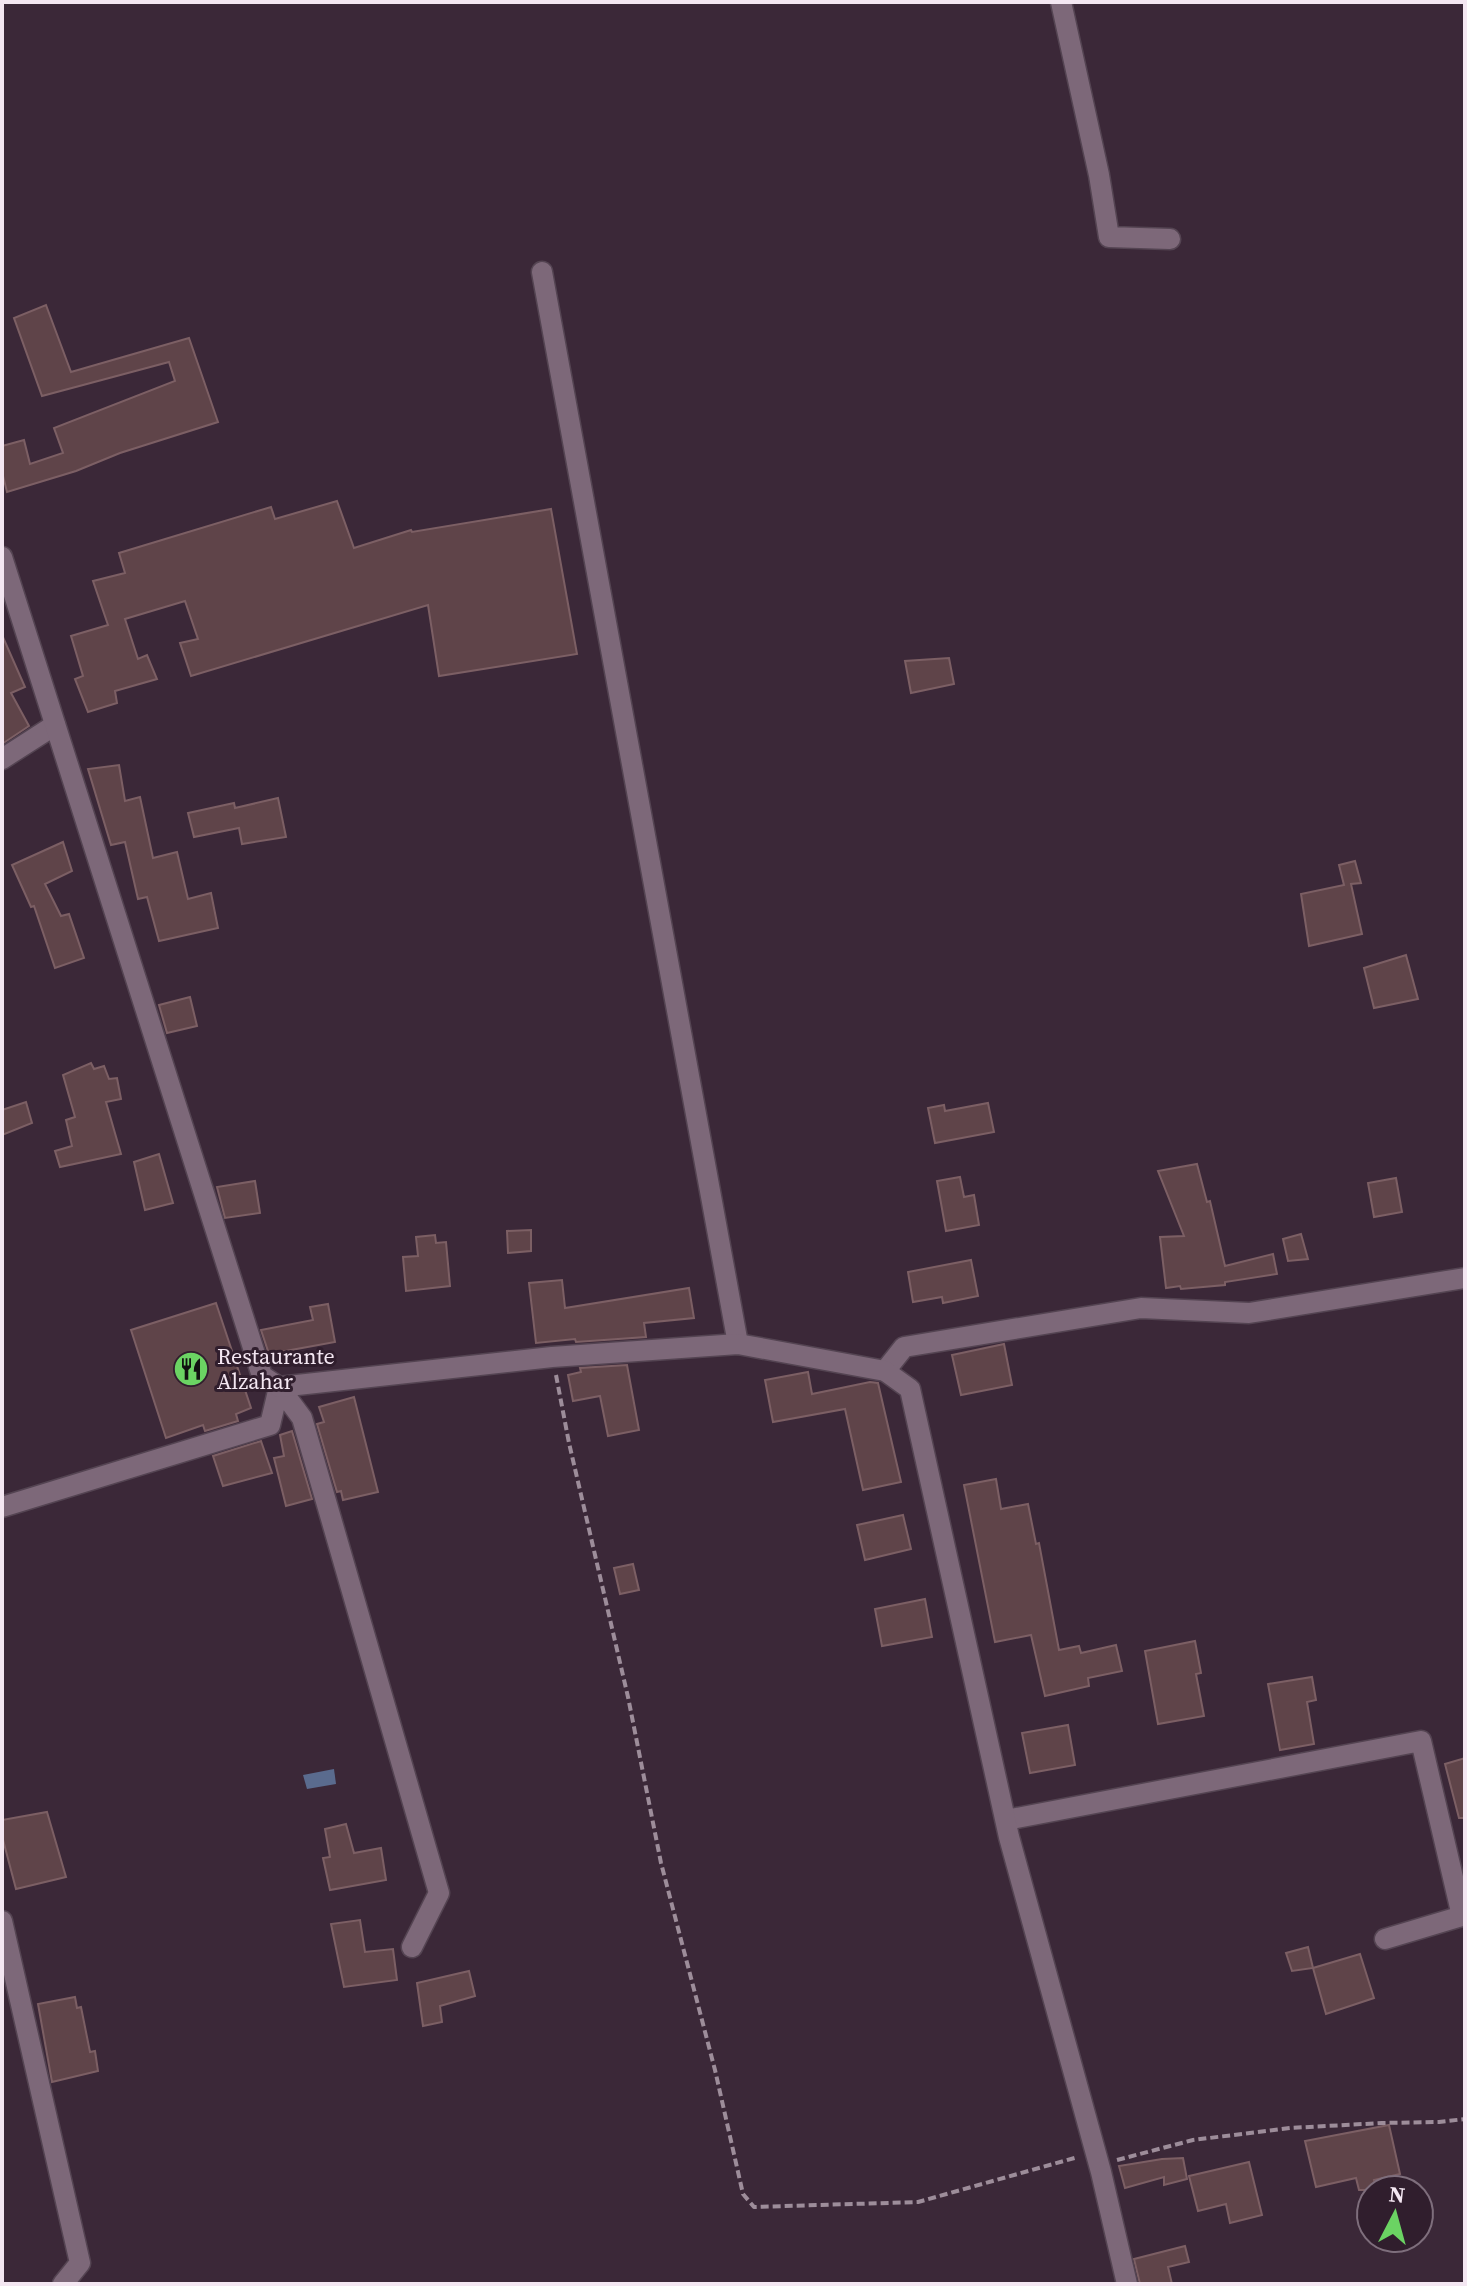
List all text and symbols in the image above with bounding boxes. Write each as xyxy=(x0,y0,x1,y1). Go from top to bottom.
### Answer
place label: Restaurante Alzahar xyxy=(217,1341,335,1396)
restaurant icon: Restaurante Alzahar xyxy=(172,1350,210,1388)
north arrow xyxy=(1355,2174,1435,2254)
text: N xyxy=(1388,2178,1407,2210)

